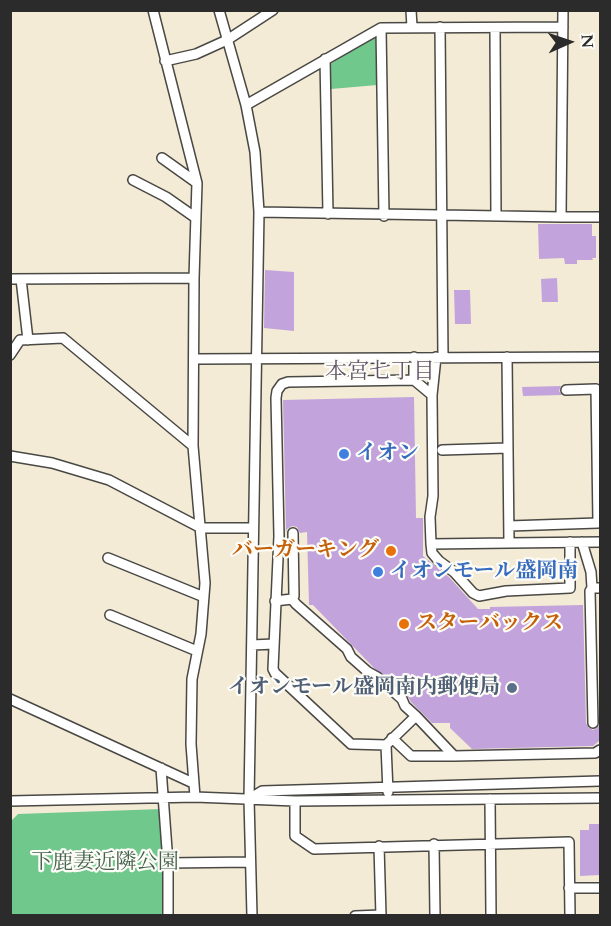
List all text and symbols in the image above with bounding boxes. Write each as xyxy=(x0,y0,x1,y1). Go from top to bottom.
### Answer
north arrow xyxy=(539,12,599,72)
text: N xyxy=(576,34,598,49)
district label: 本宮七丁目 xyxy=(325,360,435,386)
place label: イオン xyxy=(356,441,419,467)
marker: イオン xyxy=(337,447,351,461)
place label: バーガーキング xyxy=(232,538,379,564)
marker: バーガーキング xyxy=(384,544,398,558)
place label: イオンモール盛岡南 xyxy=(390,559,578,585)
marker: イオンモール盛岡南 xyxy=(371,565,385,579)
place label: スターバックス xyxy=(416,611,563,637)
marker: スターバックス xyxy=(397,617,411,631)
place label: イオンモール盛岡南内郵便局 xyxy=(228,675,500,701)
marker: イオンモール盛岡南内郵便局 xyxy=(505,681,519,695)
park label: 下鹿妻近隣公園 xyxy=(32,850,178,876)

